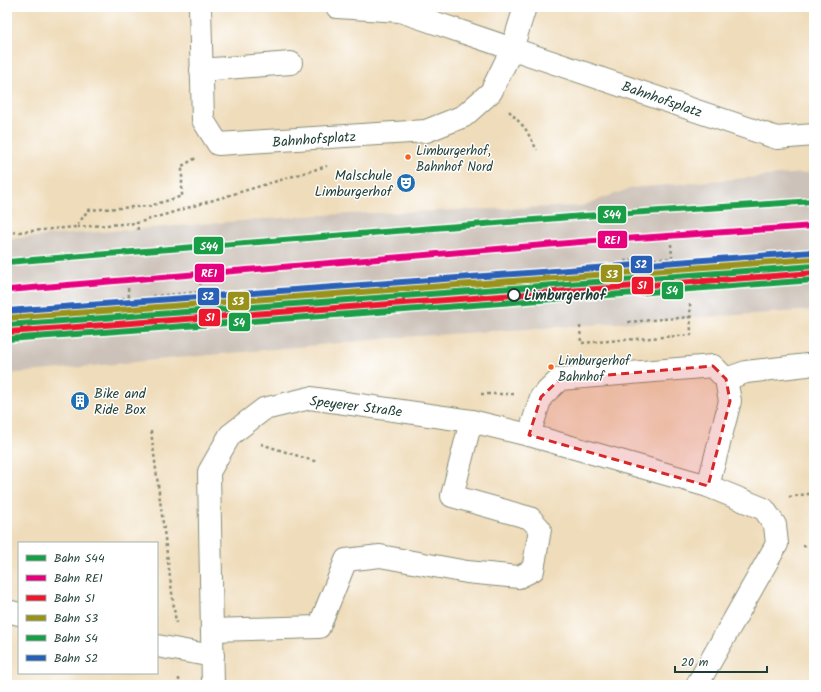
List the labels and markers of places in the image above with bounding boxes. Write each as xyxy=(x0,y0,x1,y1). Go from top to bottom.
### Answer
place label: Limburgerhof, Bahnhof Nord xyxy=(416,141,493,178)
marker: Limburgerhof, Bahnhof Nord xyxy=(403,152,413,162)
place label: Malschule Limburgerhof xyxy=(314,165,394,203)
theatre icon: Malschule Limburgerhof xyxy=(395,172,417,194)
place label: Limburgerhof xyxy=(524,285,607,307)
marker: Limburgerhof xyxy=(507,288,521,302)
place label: Limburgerhof Bahnhof xyxy=(558,351,631,388)
marker: Limburgerhof Bahnhof xyxy=(546,362,556,372)
place label: Bike and Ride Box xyxy=(94,383,147,421)
building icon: Bike and Ride Box xyxy=(69,390,91,412)

